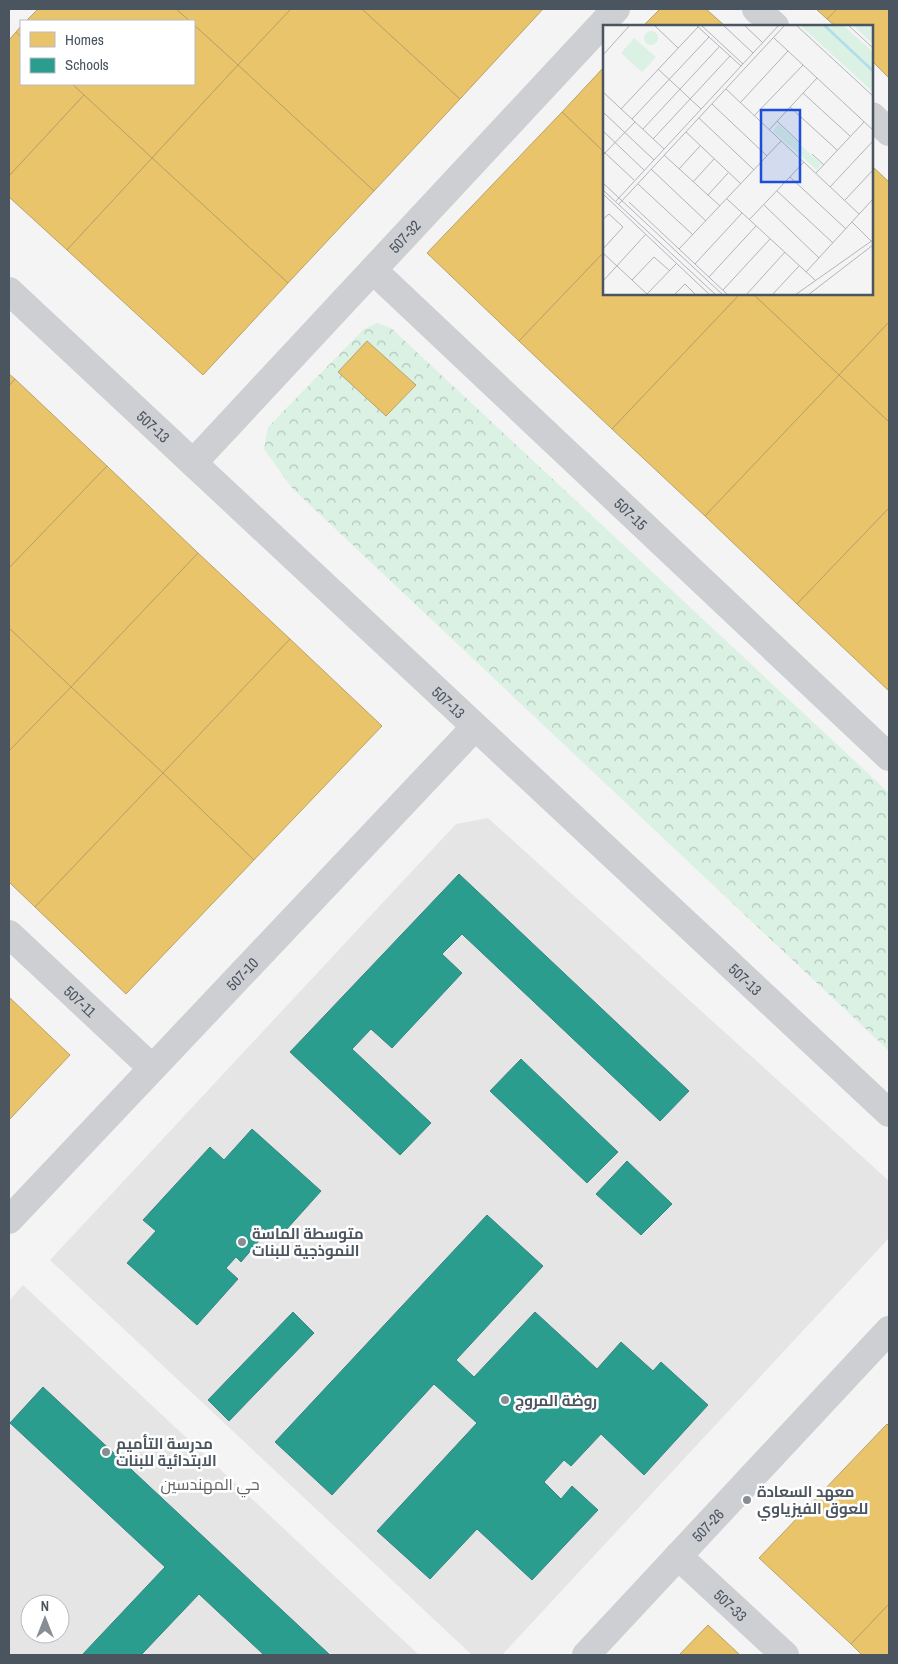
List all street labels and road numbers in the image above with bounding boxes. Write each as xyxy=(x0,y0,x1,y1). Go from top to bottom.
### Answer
street label: 507-32 xyxy=(384,215,425,257)
street label: 507-13 xyxy=(133,405,175,447)
street label: 507-15 xyxy=(610,493,652,535)
street label: 507-13 xyxy=(428,681,470,723)
street label: 507-10 xyxy=(221,952,263,995)
street label: 507-13 xyxy=(724,958,767,1000)
street label: 507-11 xyxy=(60,981,101,1022)
street label: 507-26 xyxy=(687,1504,728,1546)
street label: 507-33 xyxy=(710,1584,752,1626)

